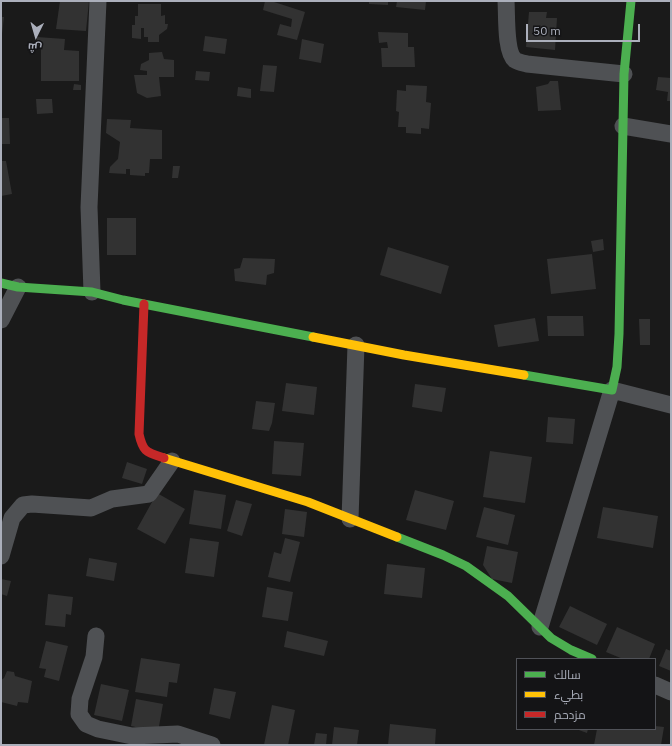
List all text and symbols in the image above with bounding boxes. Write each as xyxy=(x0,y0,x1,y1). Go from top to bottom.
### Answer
north arrow xyxy=(16,16,56,56)
scale bar xyxy=(528,16,642,42)
text: 50 m xyxy=(533,23,561,38)
text: ش xyxy=(27,40,43,56)
legend xyxy=(516,658,656,730)
text: سالك xyxy=(554,667,581,682)
text: بطيء xyxy=(554,687,583,702)
text: مزدحم xyxy=(554,707,586,722)

